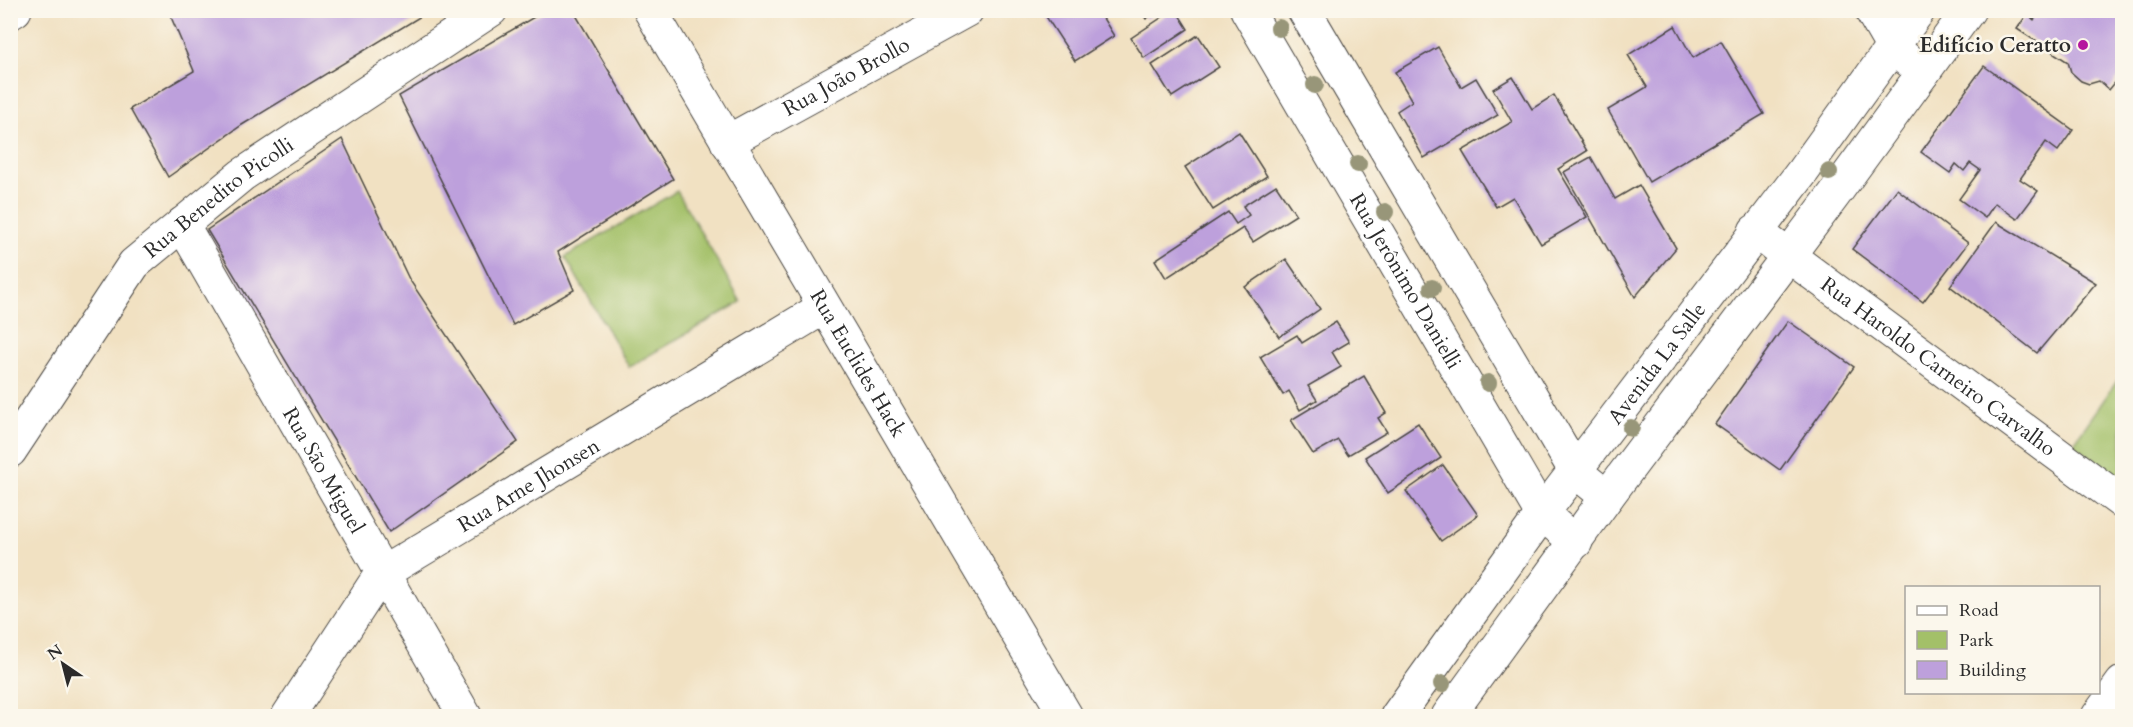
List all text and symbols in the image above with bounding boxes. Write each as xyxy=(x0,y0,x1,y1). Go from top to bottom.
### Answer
street label: Rua João Brollo xyxy=(778,30,915,123)
place label: Edifício Ceratto xyxy=(1919,31,2071,60)
marker: Edifício Ceratto xyxy=(2076,38,2090,52)
street label: Rua Benedito Picolli xyxy=(137,130,299,265)
street label: Rua Jerônimo Danielli xyxy=(1343,188,1468,374)
street label: Rua Haroldo Carneiro Carvalho xyxy=(1815,270,2062,463)
street label: Rua Euclides Hack xyxy=(803,284,913,443)
street label: Avenida La Salle xyxy=(1601,296,1712,430)
street label: Rua São Miguel xyxy=(276,402,371,539)
street label: Rua Arne Jhonsen xyxy=(452,431,605,539)
legend xyxy=(1905,586,2100,694)
text: Road xyxy=(1959,598,1999,623)
text: Park xyxy=(1959,628,1994,653)
north arrow xyxy=(33,634,93,694)
text: N xyxy=(43,639,67,666)
text: Building xyxy=(1959,658,2027,683)

